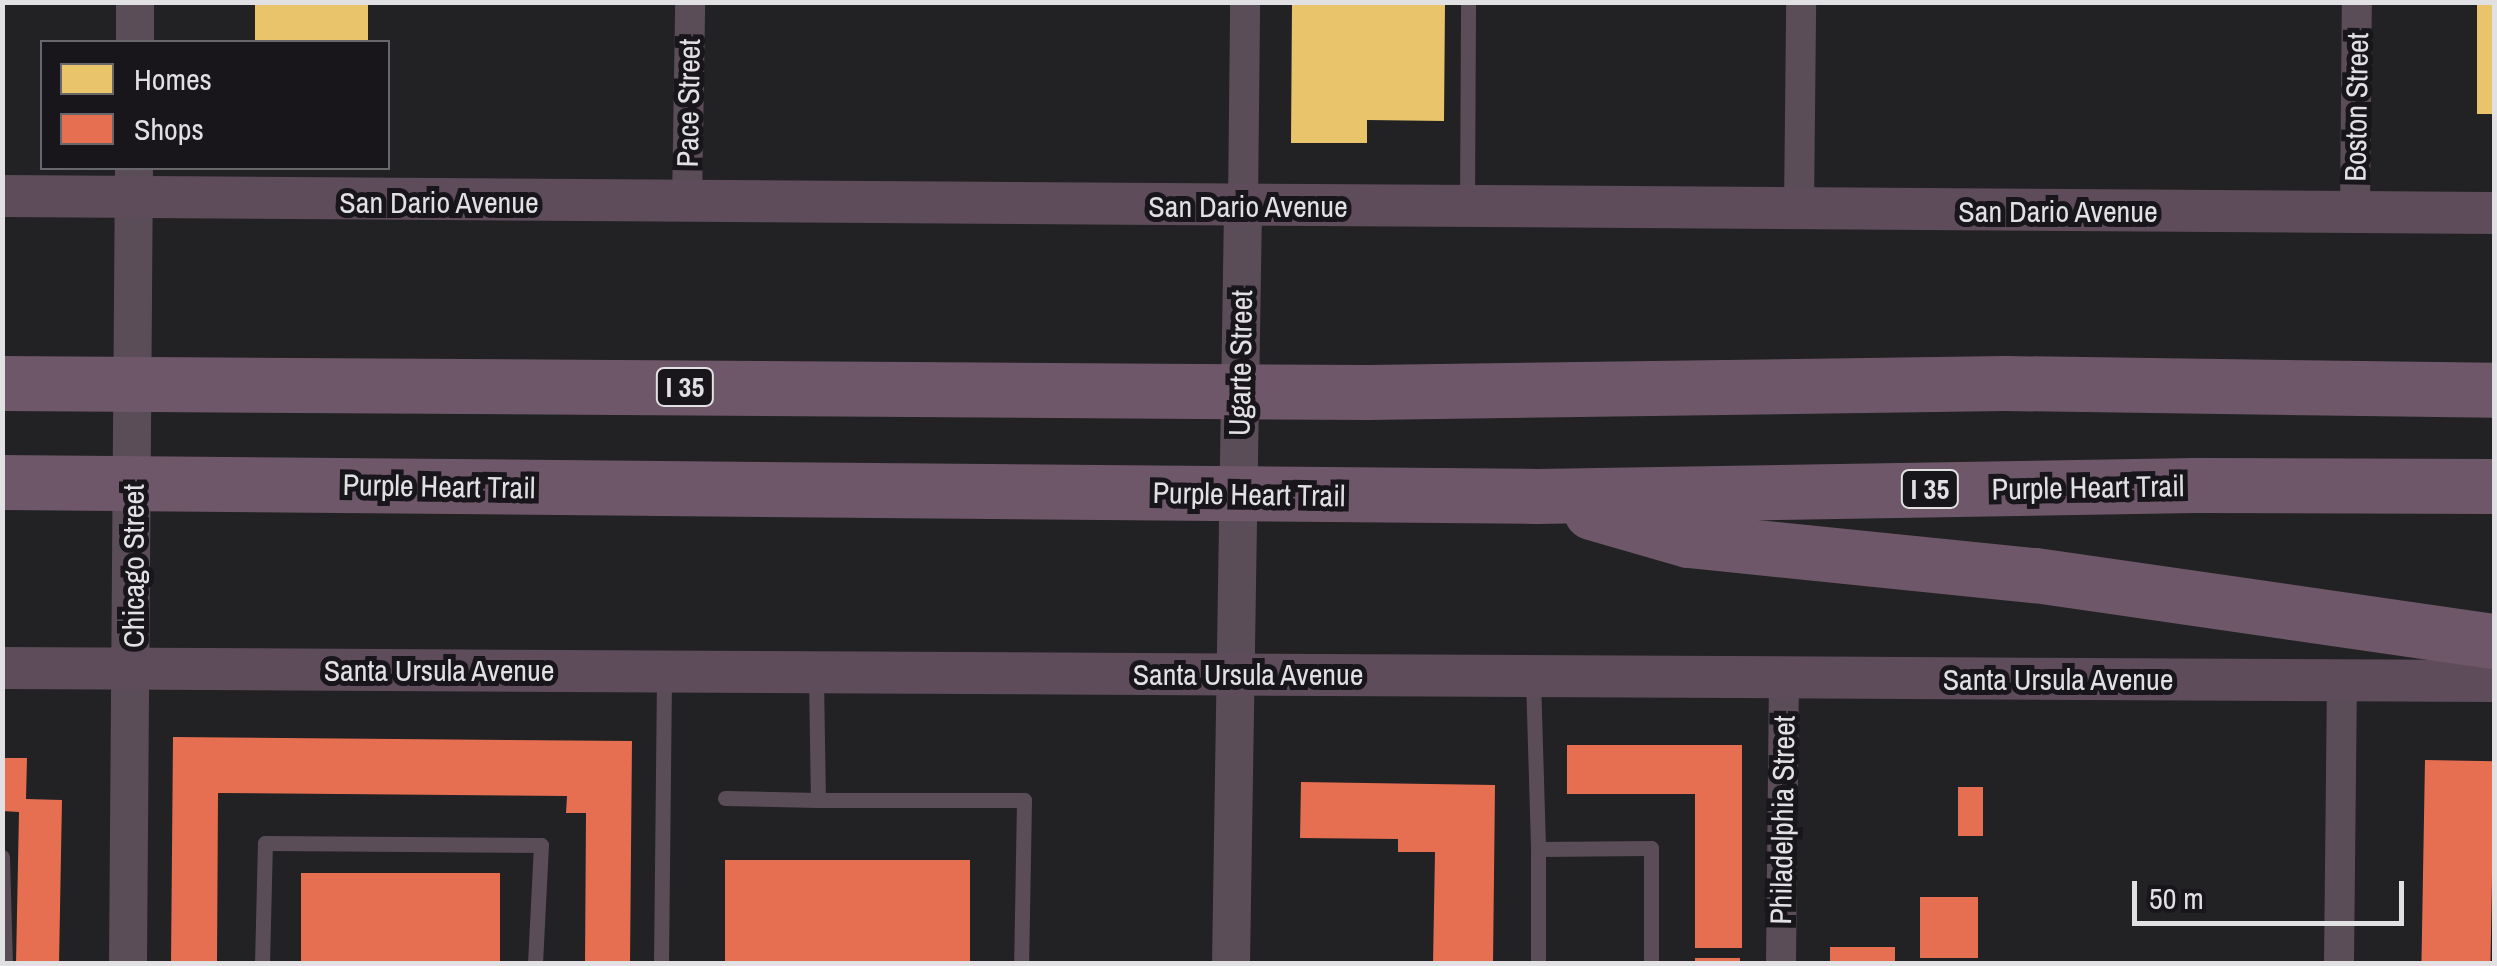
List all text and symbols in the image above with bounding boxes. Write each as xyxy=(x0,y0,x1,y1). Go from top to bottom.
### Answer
street label: Boston Street xyxy=(2337,32,2375,182)
street label: Pace Street xyxy=(669,38,707,168)
legend xyxy=(40,40,390,170)
text: Homes xyxy=(134,59,212,99)
text: Shops xyxy=(134,109,204,149)
street label: San Dario Avenue xyxy=(339,184,539,220)
street label: San Dario Avenue xyxy=(1148,188,1348,224)
street label: San Dario Avenue xyxy=(1958,193,2158,229)
street label: Ugarte Street xyxy=(1221,290,1259,436)
road number: I 35 xyxy=(655,364,715,410)
street label: Purple Heart Trail xyxy=(342,466,536,506)
road number: I 35 xyxy=(1900,466,1960,512)
street label: Purple Heart Trail xyxy=(1991,467,2185,507)
street label: Purple Heart Trail xyxy=(1152,474,1346,514)
street label: Chicago Street xyxy=(115,484,151,648)
street label: Santa Ursula Avenue xyxy=(323,652,555,688)
street label: Santa Ursula Avenue xyxy=(1132,656,1364,692)
street label: Santa Ursula Avenue xyxy=(1942,661,2174,697)
street label: Philadelphia Street xyxy=(1762,715,1802,925)
scale bar xyxy=(2137,861,2410,923)
text: 50 m xyxy=(2149,878,2204,918)

